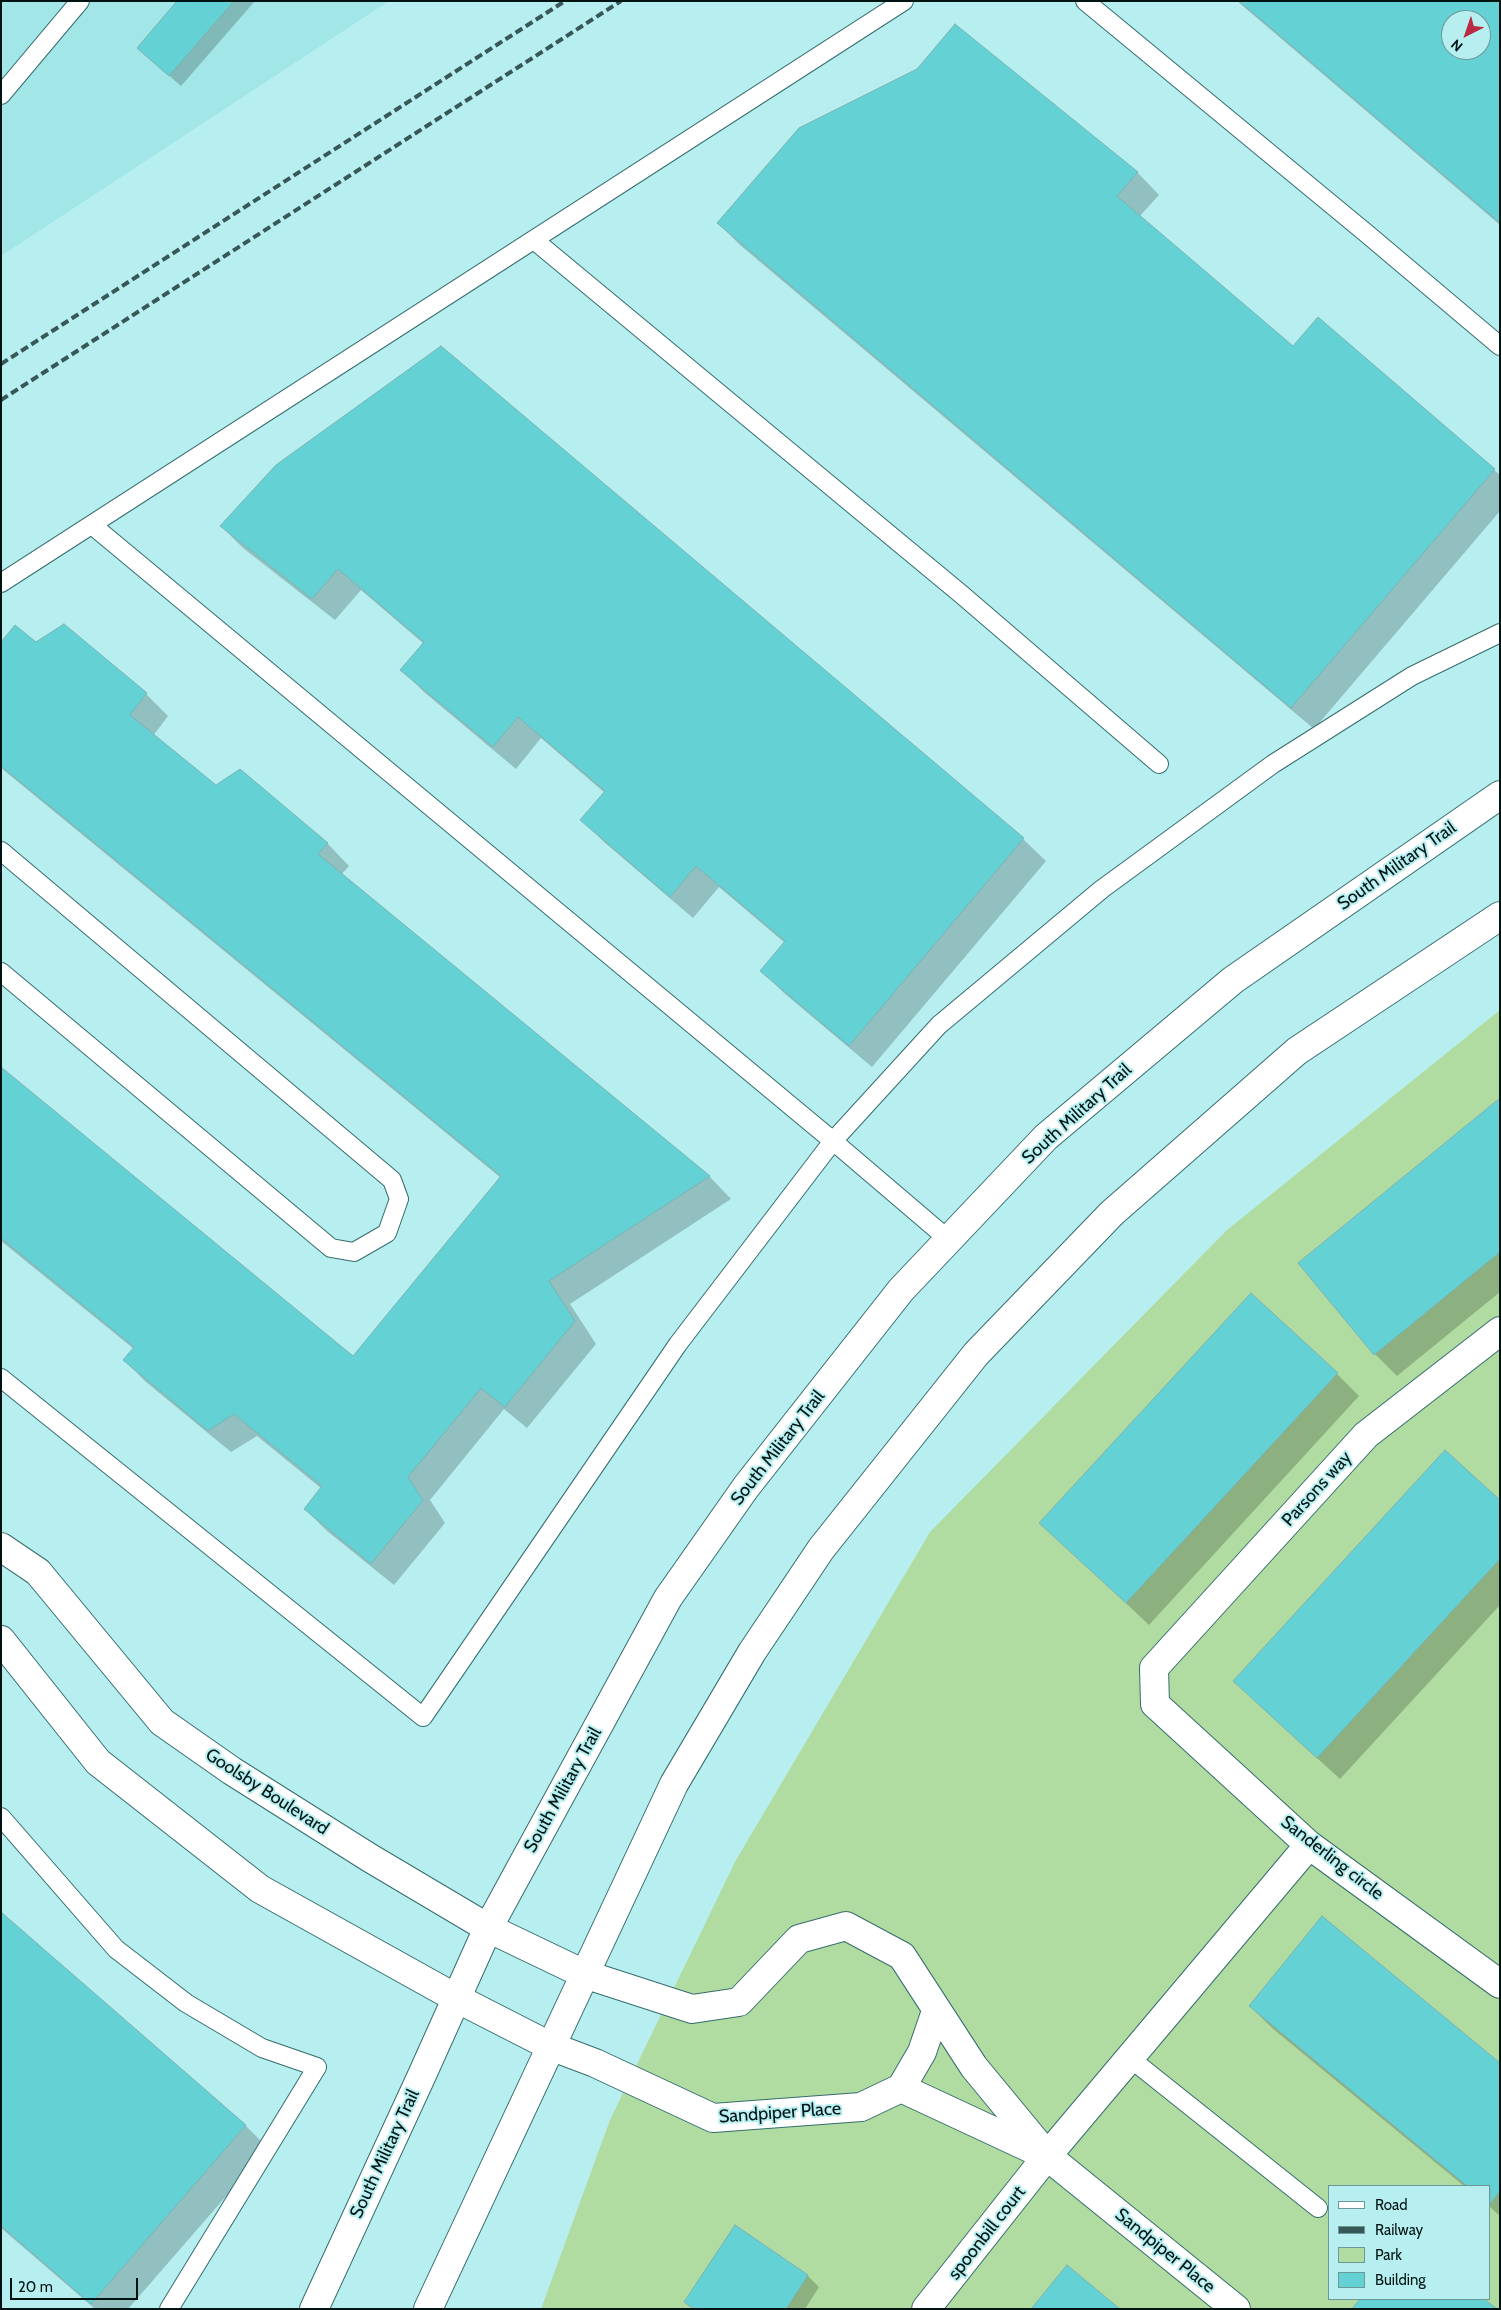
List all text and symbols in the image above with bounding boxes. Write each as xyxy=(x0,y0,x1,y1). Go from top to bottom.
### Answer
north arrow xyxy=(1441,10,1491,60)
text: N xyxy=(1447,36,1466,56)
street label: South Military Trail xyxy=(1334,817,1460,915)
street label: South Military Trail xyxy=(1018,1059,1136,1169)
street label: South Military Trail xyxy=(726,1386,830,1510)
street label: Parsons way xyxy=(1278,1447,1356,1531)
street label: South Military Trail xyxy=(520,1724,606,1856)
street label: Goolsby Boulevard xyxy=(201,1744,333,1840)
street label: Sanderling circle xyxy=(1276,1811,1388,1905)
street label: South Military Trail xyxy=(346,2086,424,2222)
street label: Sandpiper Place xyxy=(718,2098,842,2128)
street label: spoonbill court xyxy=(944,2182,1030,2284)
legend xyxy=(1328,2185,1491,2300)
text: Road xyxy=(1375,2196,1408,2214)
street label: Sandpiper Place xyxy=(1111,2204,1219,2298)
text: Railway xyxy=(1375,2221,1423,2239)
text: Park xyxy=(1375,2246,1402,2264)
scale bar xyxy=(12,2268,140,2300)
text: Building xyxy=(1375,2271,1426,2289)
text: 20 m xyxy=(18,2278,53,2296)

